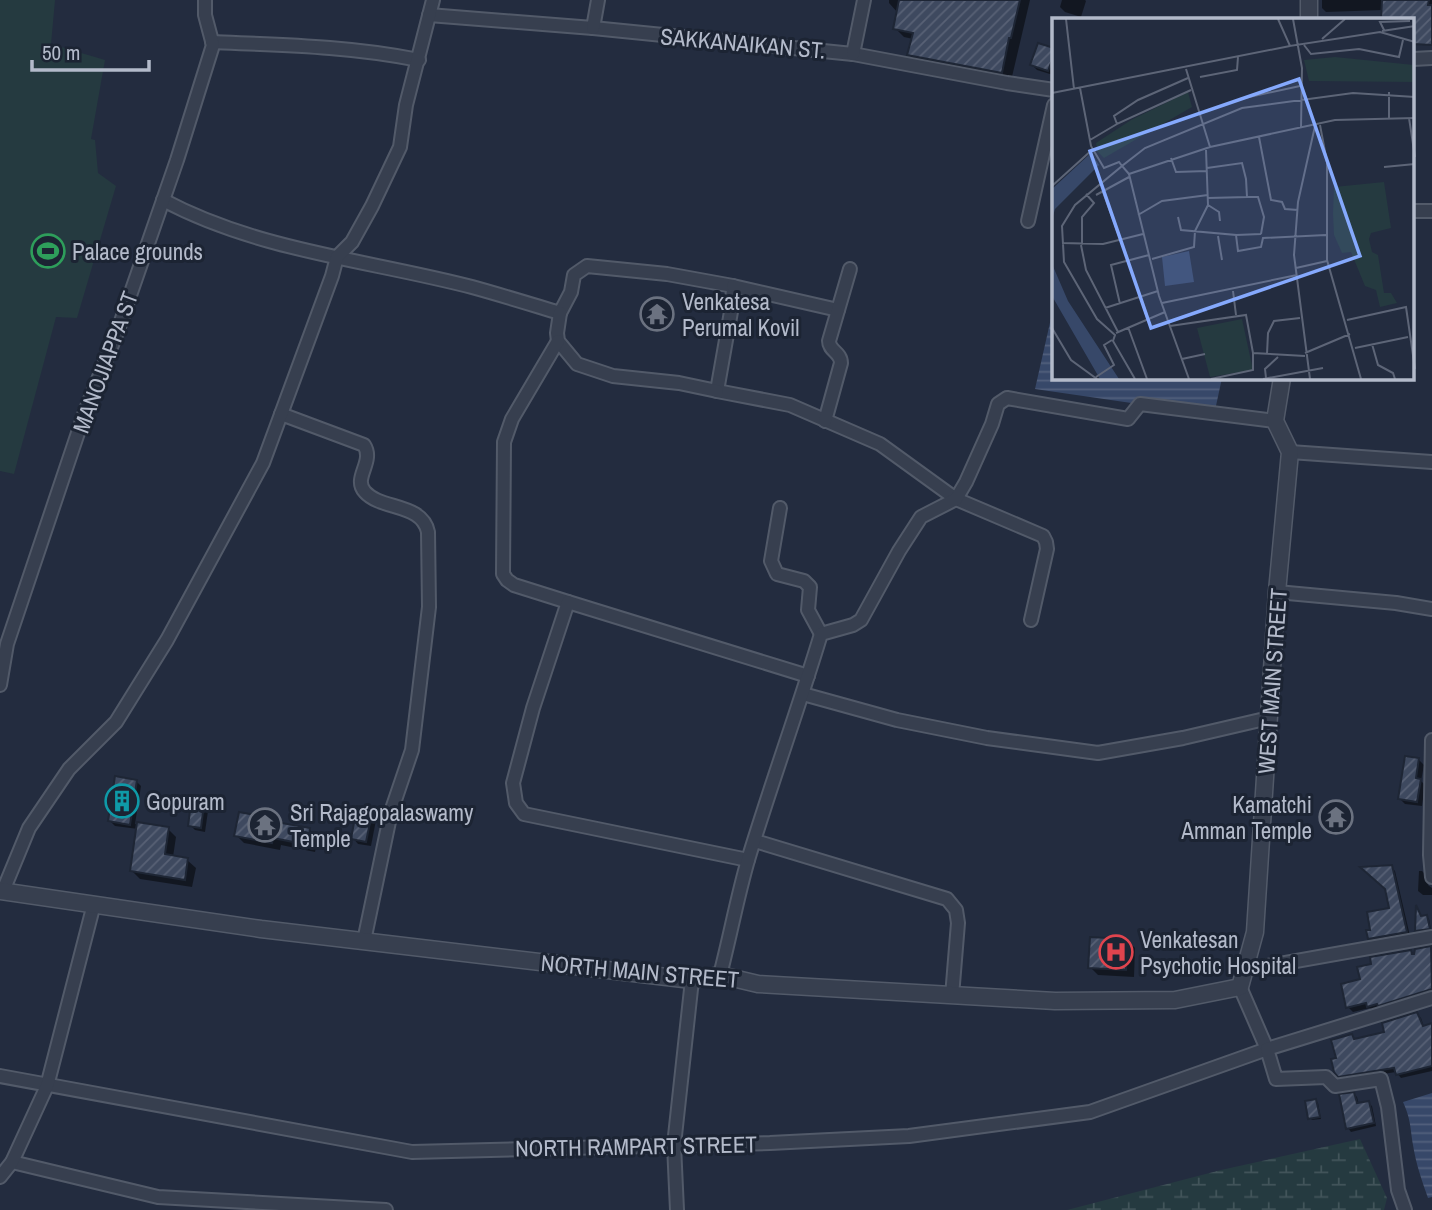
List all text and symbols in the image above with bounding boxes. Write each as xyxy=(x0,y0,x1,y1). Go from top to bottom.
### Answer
inset map xyxy=(1052,18,1414,380)
street label: SAKKANAIKAN ST. xyxy=(659,20,827,66)
scale bar xyxy=(32,28,149,72)
text: 50 m xyxy=(42,38,80,67)
sports icon: Palace grounds xyxy=(29,232,67,270)
place label: Palace grounds xyxy=(72,236,203,267)
street label: MANOJIAPPA ST xyxy=(65,286,145,437)
place label: Venkatesa Perumal Kovil xyxy=(682,286,799,343)
temple icon: Venkatesa Perumal Kovil xyxy=(638,295,676,333)
street label: WEST MAIN STREET xyxy=(1250,587,1294,775)
building icon: Gopuram xyxy=(103,782,141,820)
place label: Gopuram xyxy=(146,786,225,817)
place label: Kamatchi Amman Temple xyxy=(1180,789,1312,846)
place label: Sri Rajagopalaswamy Temple xyxy=(290,797,474,854)
temple icon: Kamatchi Amman Temple xyxy=(1317,798,1355,836)
temple icon: Sri Rajagopalaswamy Temple xyxy=(246,806,284,844)
place label: Venkatesan Psychotic Hospital xyxy=(1140,924,1296,981)
hospital icon: Venkatesan Psychotic Hospital xyxy=(1097,933,1135,971)
street label: NORTH MAIN STREET xyxy=(540,947,741,995)
street label: NORTH RAMPART STREET xyxy=(515,1128,758,1164)

